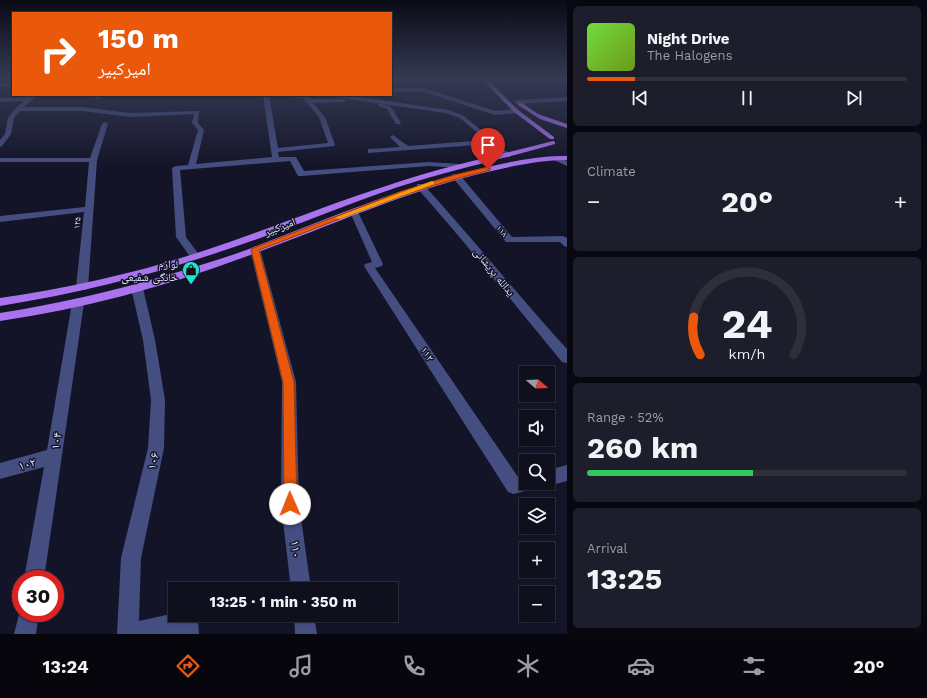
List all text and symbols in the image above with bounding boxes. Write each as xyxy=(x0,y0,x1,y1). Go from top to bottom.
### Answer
text: 150 m xyxy=(98,22,179,55)
icon: right xyxy=(32,28,84,80)
text: Night Drive xyxy=(647,30,730,48)
text: The Halogens xyxy=(647,48,733,63)
text: امیرکبیر xyxy=(98,58,151,79)
icon: previous xyxy=(629,87,651,109)
icon: pause xyxy=(736,87,758,109)
icon: next xyxy=(843,87,865,109)
pin xyxy=(471,128,505,169)
icon: arrive xyxy=(477,134,499,156)
text: Climate xyxy=(587,164,636,179)
text: 20° xyxy=(721,184,773,219)
text: − xyxy=(587,189,600,214)
text: + xyxy=(894,189,907,214)
street label: امیرکبیر xyxy=(262,215,297,239)
street label: ۱۲۵ xyxy=(71,217,83,229)
street label: ۱۱۸ xyxy=(494,223,510,239)
street label: یدالله پریشانی xyxy=(471,245,518,299)
place label: لوازم خانگی شفیعی xyxy=(121,258,178,284)
shop icon: لوازم خانگی شفیعی xyxy=(181,260,201,285)
text: 24 xyxy=(721,299,773,348)
street label: ۱۱۲ xyxy=(418,344,437,364)
text: km/h xyxy=(729,346,765,362)
north arrow xyxy=(519,366,555,402)
map controls xyxy=(519,366,555,622)
button: sound xyxy=(519,410,555,446)
text: Range · 52% xyxy=(587,410,664,425)
text: 260 km xyxy=(587,430,698,465)
street label: ۱۰۴ xyxy=(47,431,65,451)
street label: ۱۰۶ xyxy=(144,451,162,471)
street label: ۱۰۲ xyxy=(17,454,38,474)
button: search xyxy=(519,454,555,490)
position arrow xyxy=(269,483,311,525)
button: layers xyxy=(519,498,555,534)
street label: ۱۱۰ xyxy=(287,539,305,559)
text: Arrival xyxy=(587,541,628,556)
button: + xyxy=(519,542,555,578)
text: 13:25 xyxy=(587,561,662,596)
speed limit sign: 30 xyxy=(12,570,64,622)
button: − xyxy=(519,586,555,622)
text: 13:25 · 1 min · 350 m xyxy=(209,593,357,611)
icon: directions xyxy=(174,652,202,680)
icon: music xyxy=(287,652,315,680)
icon: phone xyxy=(400,652,428,680)
icon: climate xyxy=(514,652,542,680)
icon: car xyxy=(627,652,655,680)
icon: filters xyxy=(740,652,768,680)
text: 13:24 xyxy=(43,656,89,677)
text: 20° xyxy=(853,656,884,677)

